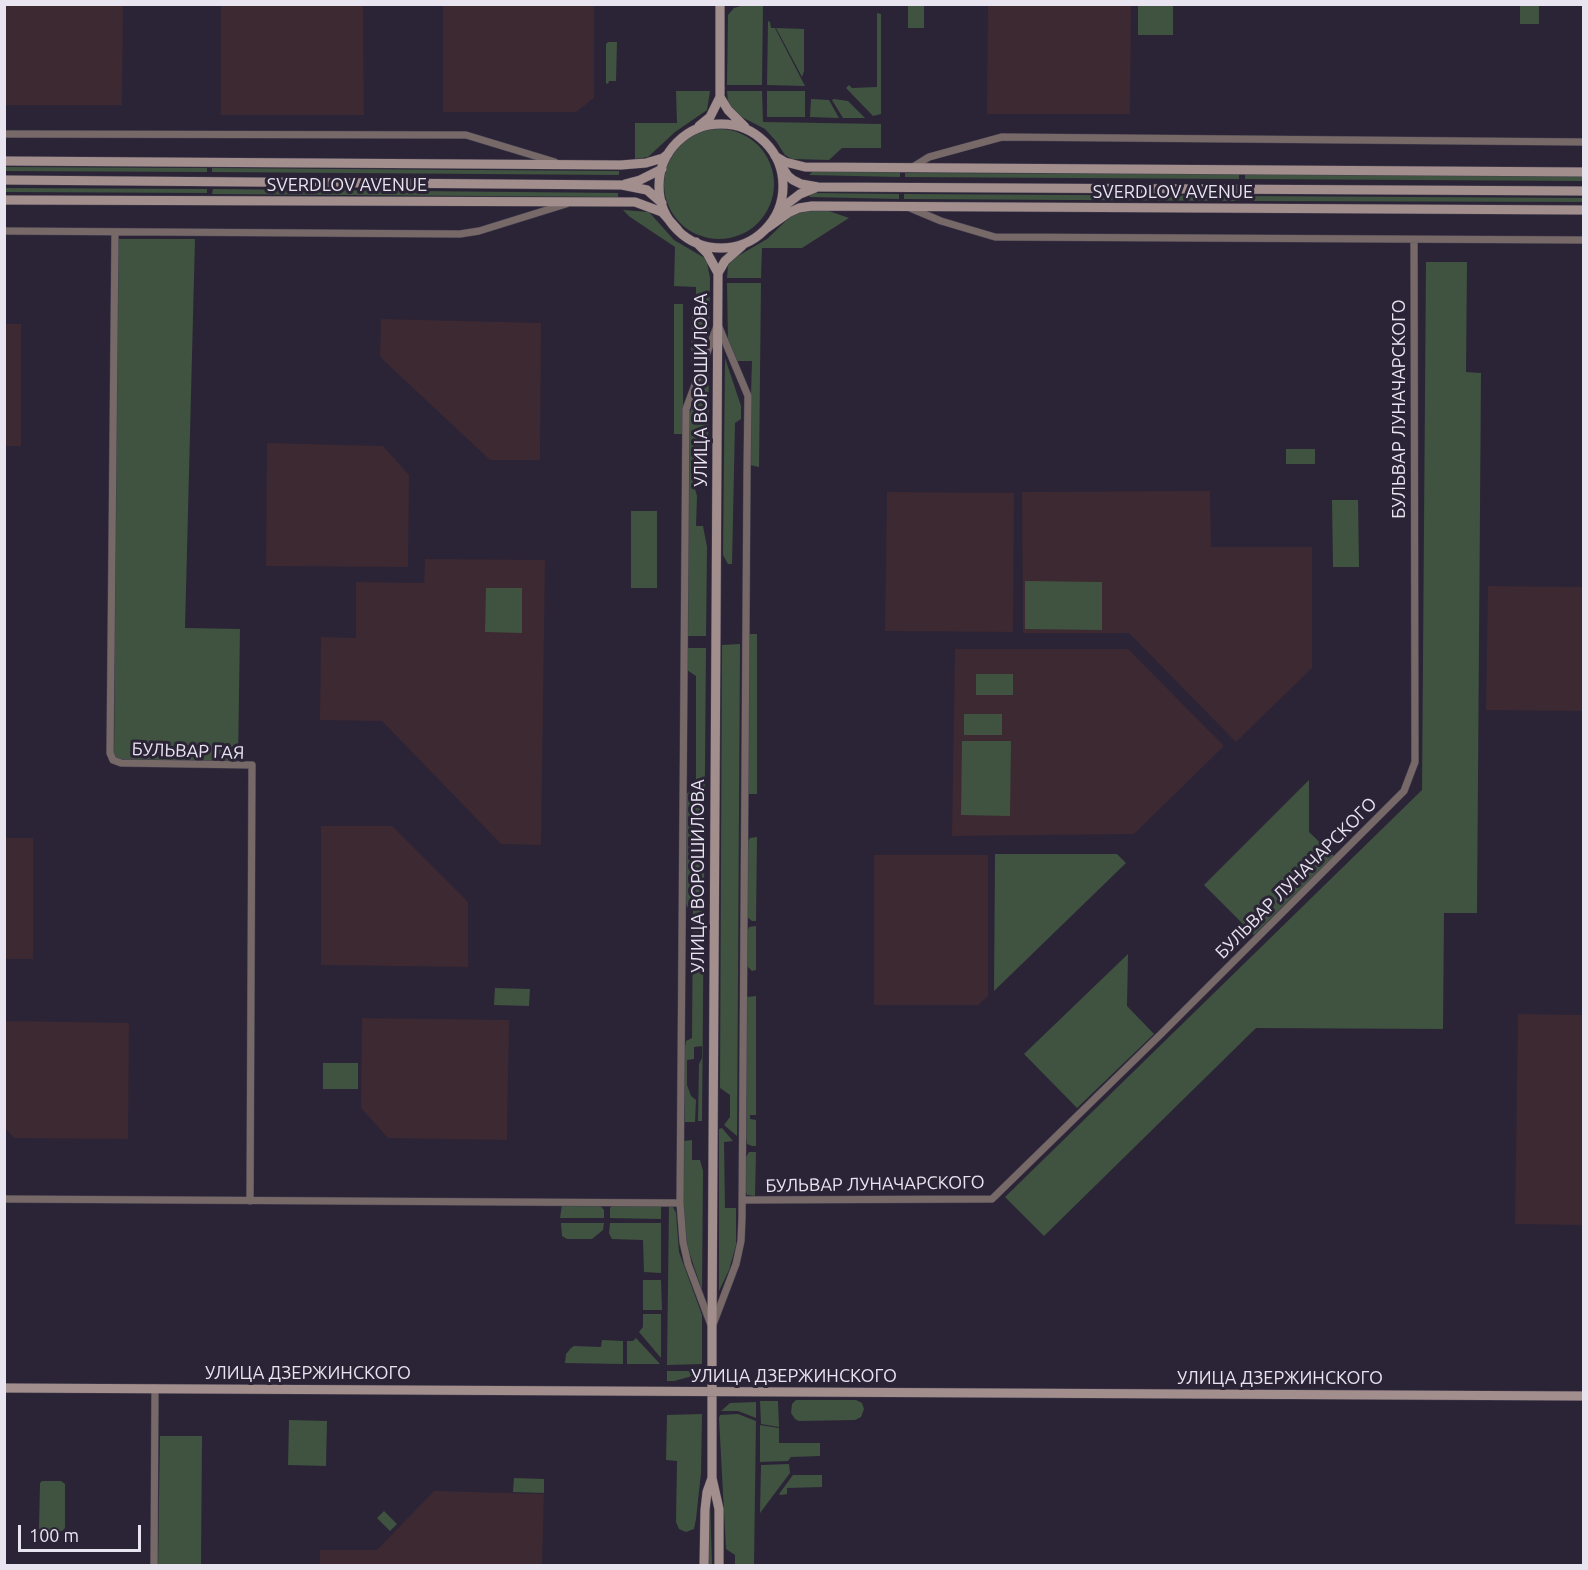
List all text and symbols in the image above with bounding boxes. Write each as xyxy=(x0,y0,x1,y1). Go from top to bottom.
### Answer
street label: SVERDLOV AVENUE xyxy=(267,174,427,196)
street label: SVERDLOV AVENUE xyxy=(1093,181,1253,203)
street label: УЛИЦА ВОРОШИЛОВА xyxy=(690,293,712,487)
street label: БУЛЬВАР ЛУНАЧАРСКОГО xyxy=(1388,299,1410,519)
street label: БУЛЬВАР ГАЯ xyxy=(131,738,245,764)
street label: УЛИЦА ВОРОШИЛОВА xyxy=(687,779,709,973)
street label: БУЛЬВАР ЛУНАЧАРСКОГО xyxy=(1211,793,1381,963)
street label: БУЛЬВАР ЛУНАЧАРСКОГО xyxy=(765,1171,985,1197)
street label: УЛИЦА ДЗЕРЖИНСКОГО xyxy=(205,1362,411,1384)
street label: УЛИЦА ДЗЕРЖИНСКОГО xyxy=(691,1365,897,1387)
street label: УЛИЦА ДЗЕРЖИНСКОГО xyxy=(1177,1367,1383,1389)
scale bar xyxy=(21,1513,144,1551)
text: 100 m xyxy=(29,1525,79,1545)

